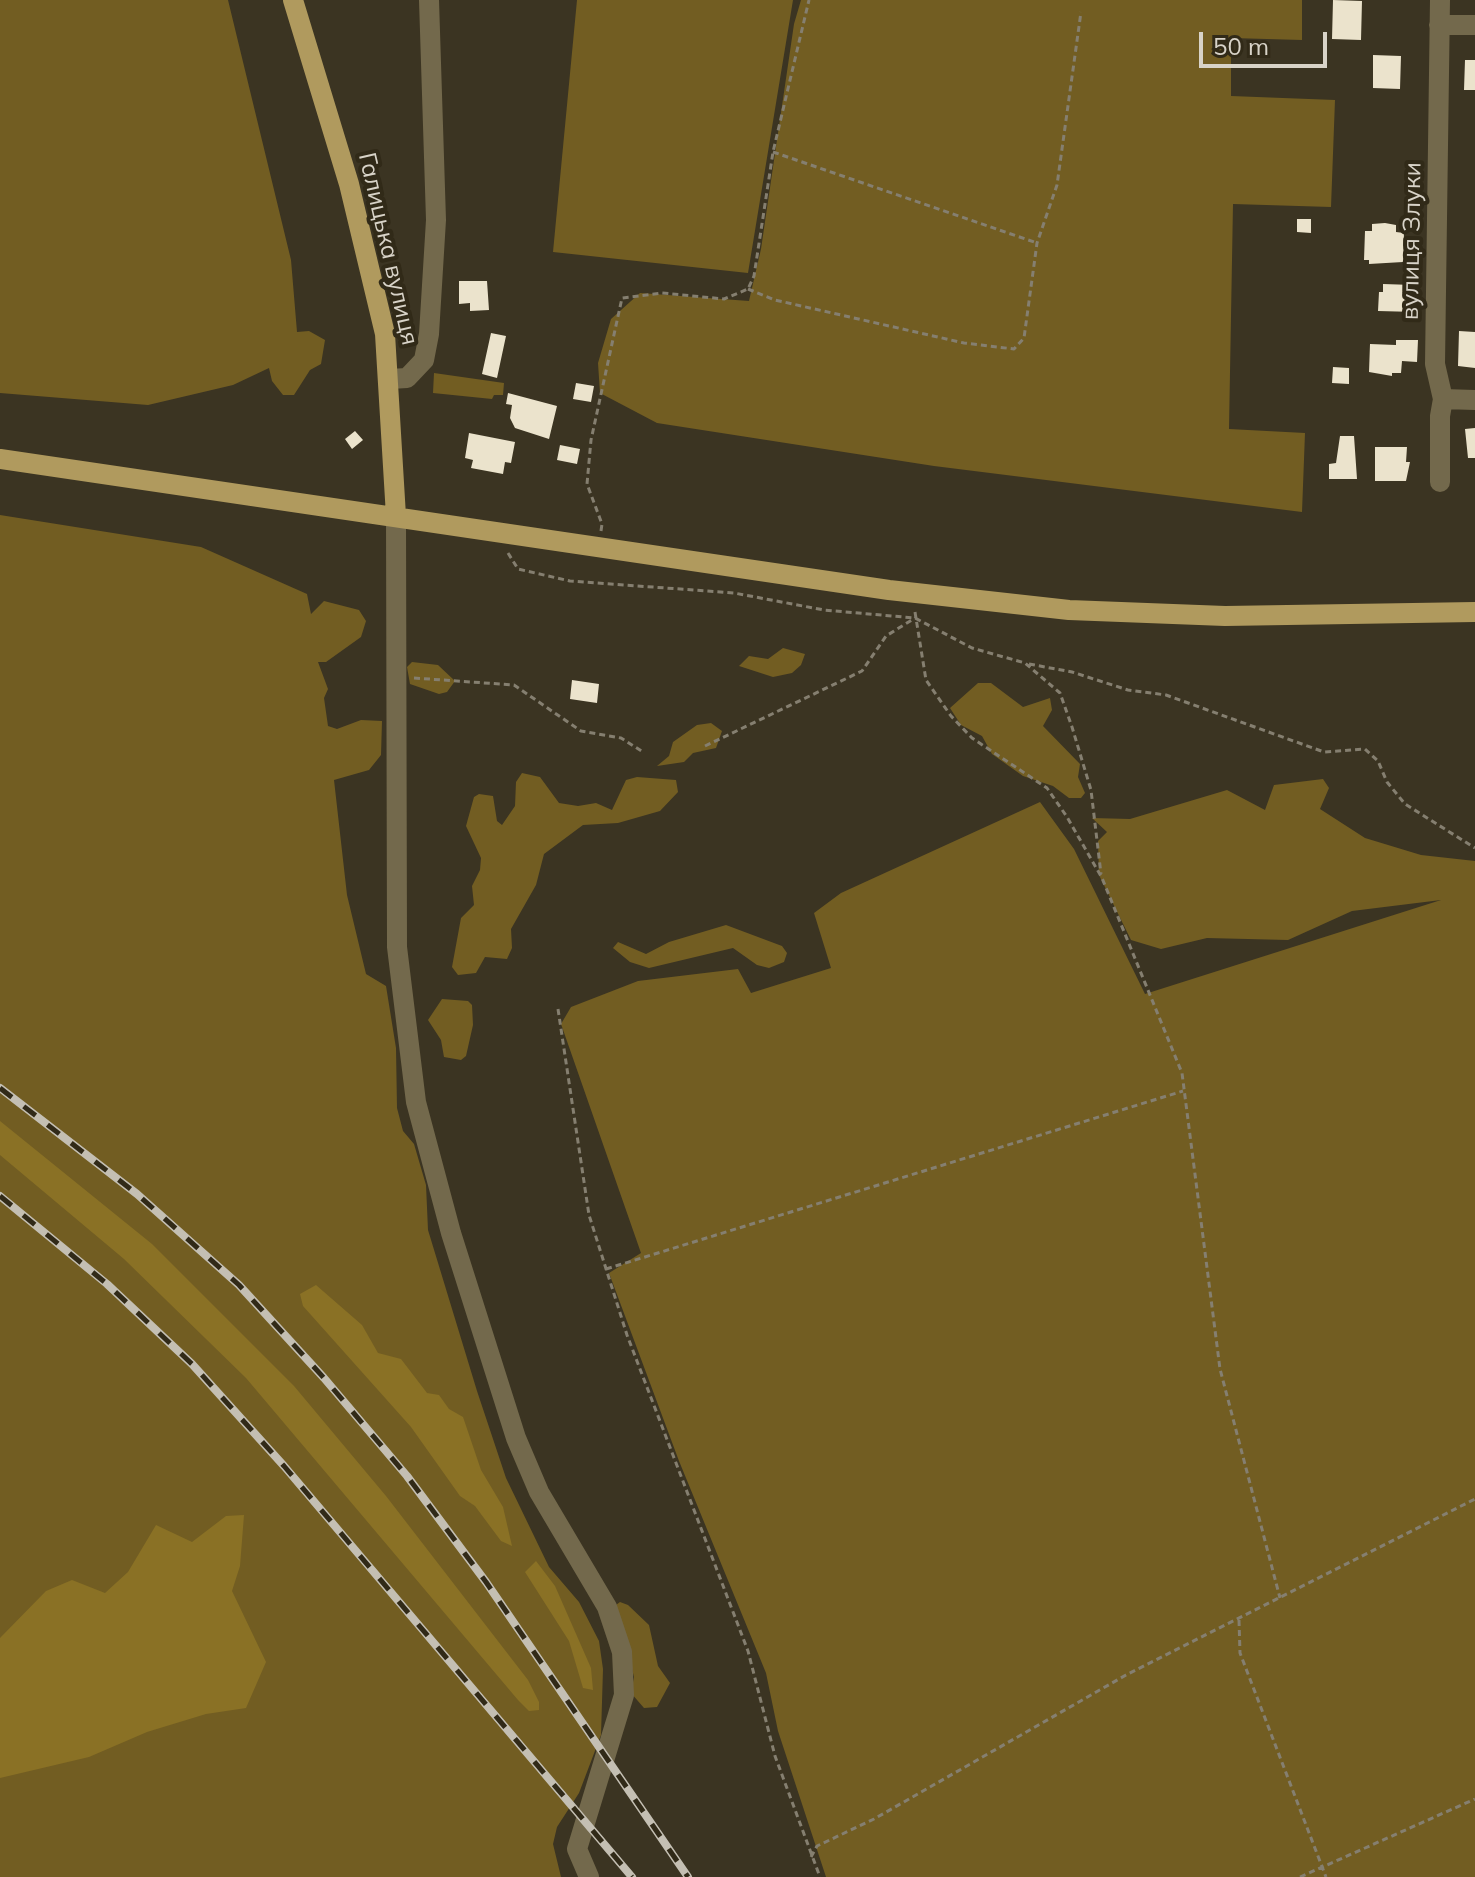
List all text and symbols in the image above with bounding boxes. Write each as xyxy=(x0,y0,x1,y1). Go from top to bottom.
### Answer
scale bar xyxy=(1203,16,1331,66)
text: 50 m xyxy=(1213,31,1269,61)
street label: Галицька вулиця xyxy=(352,150,424,348)
street label: вулиця Злуки xyxy=(1396,162,1428,320)

